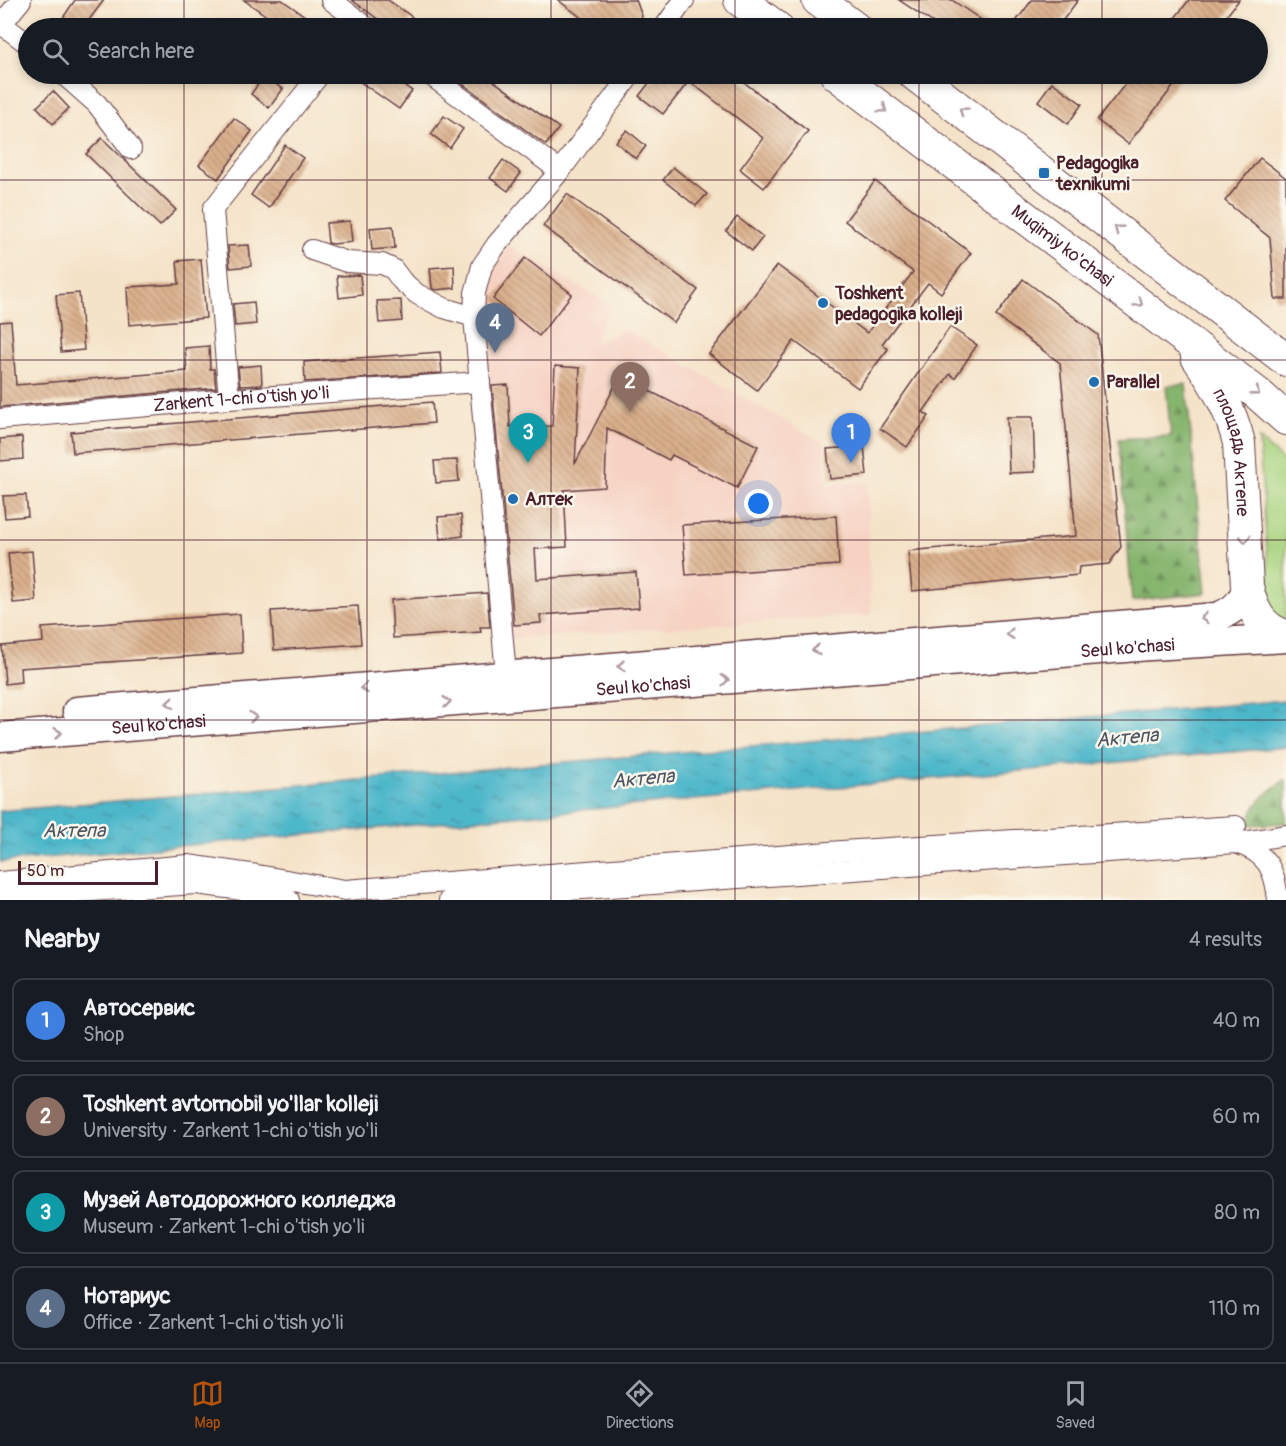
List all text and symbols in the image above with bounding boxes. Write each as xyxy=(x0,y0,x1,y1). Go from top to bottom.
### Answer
search box xyxy=(18,18,1268,84)
icon: search xyxy=(39,35,72,68)
text: Search here xyxy=(87,37,194,65)
one-way arrow xyxy=(876,102,887,113)
one-way arrow xyxy=(959,107,970,118)
place label: Pedagogika texnikumi xyxy=(1055,152,1139,196)
marker: Pedagogika texnikumi xyxy=(1037,166,1051,180)
street label: Muqimiy ko'chasi xyxy=(1006,200,1118,292)
one-way arrow xyxy=(1113,226,1124,237)
place label: Toshkent pedagogika kolleji xyxy=(834,282,962,326)
one-way arrow xyxy=(1132,295,1143,306)
marker: Toshkent pedagogika kolleji xyxy=(816,296,830,310)
pin: 4 xyxy=(476,304,514,353)
pin: 2 xyxy=(610,362,650,412)
place label: Parallel xyxy=(1106,371,1160,394)
marker: Parallel xyxy=(1087,375,1101,389)
street label: Zarkent 1-chi o'tish yo'li xyxy=(152,381,330,418)
street label: площадь Актепе xyxy=(1207,384,1254,517)
one-way arrow xyxy=(1249,385,1260,396)
pin: 3 xyxy=(508,414,548,463)
pin: 1 xyxy=(832,414,870,463)
place label: Алтек xyxy=(525,488,573,511)
your location xyxy=(744,489,773,518)
marker: Алтек xyxy=(506,492,520,506)
one-way arrow xyxy=(1238,535,1251,544)
one-way arrow xyxy=(1200,611,1209,624)
one-way arrow xyxy=(1005,627,1014,640)
street label: Seul ko'chasi xyxy=(1079,634,1175,663)
one-way arrow xyxy=(811,643,820,656)
one-way arrow xyxy=(617,660,626,673)
street label: Seul ko'chasi xyxy=(595,671,691,702)
one-way arrow xyxy=(721,673,730,686)
one-way arrow xyxy=(360,681,369,694)
one-way arrow xyxy=(443,696,452,709)
one-way arrow xyxy=(165,697,174,710)
street label: Seul ko'chasi xyxy=(110,710,207,740)
one-way arrow xyxy=(248,711,257,724)
water label: Актепа xyxy=(1095,722,1161,753)
one-way arrow xyxy=(54,726,63,739)
water label: Актепа xyxy=(611,763,677,794)
water label: Актепа xyxy=(43,818,107,843)
scale bar xyxy=(18,858,158,886)
text: 50 m xyxy=(27,861,64,881)
text: Nearby xyxy=(24,923,100,955)
text: 4 results xyxy=(1189,927,1262,952)
text: Автосервис xyxy=(83,994,195,1022)
text: 1 xyxy=(42,1008,49,1033)
text: 40 m xyxy=(1213,1008,1260,1033)
text: Shop xyxy=(83,1022,124,1047)
text: Toshkent avtomobil yo'llar kolleji xyxy=(83,1090,378,1118)
text: 2 xyxy=(40,1104,51,1129)
text: 60 m xyxy=(1213,1104,1260,1129)
text: University · Zarkent 1-chi o'tish yo'li xyxy=(83,1118,378,1143)
text: Музей Автодорожного колледжа xyxy=(83,1186,396,1214)
text: 3 xyxy=(40,1200,51,1225)
text: 80 m xyxy=(1214,1200,1260,1225)
text: Museum · Zarkent 1-chi o'tish yo'li xyxy=(83,1214,365,1239)
text: Нотариус xyxy=(83,1282,171,1310)
text: 4 xyxy=(40,1296,51,1321)
text: 110 m xyxy=(1209,1296,1260,1321)
text: Office · Zarkent 1-chi o'tish yo'li xyxy=(83,1310,343,1335)
tab: Map xyxy=(191,1377,224,1433)
tab: Directions xyxy=(606,1377,674,1433)
tab: Saved xyxy=(1055,1377,1095,1433)

